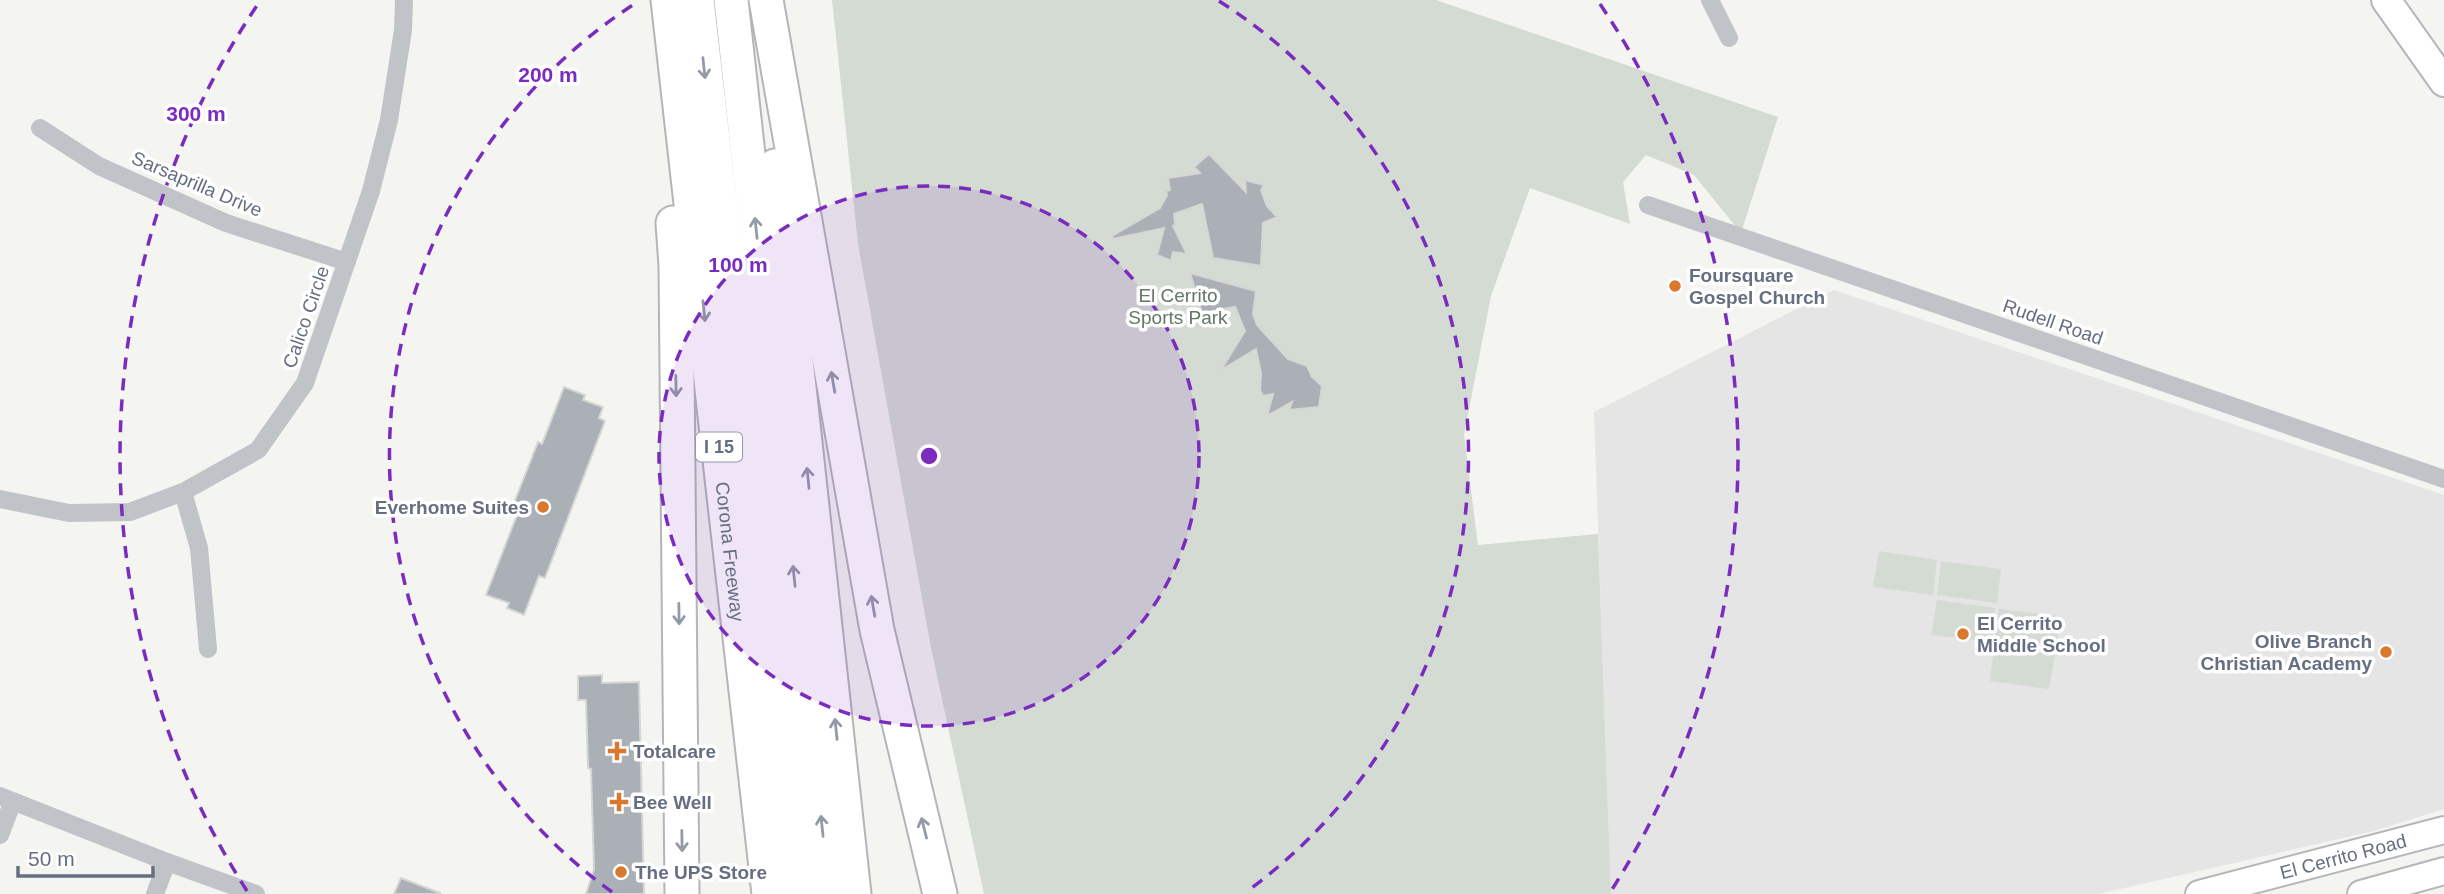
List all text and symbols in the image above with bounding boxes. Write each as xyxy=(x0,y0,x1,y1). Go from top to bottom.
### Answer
one-way arrow xyxy=(698,56,711,79)
text: 200 m xyxy=(518,63,578,86)
text: 300 m xyxy=(166,102,226,125)
street label: Sarsaprilla Drive xyxy=(129,147,265,221)
one-way arrow xyxy=(749,217,762,240)
text: 100 m xyxy=(708,253,768,276)
street label: Calico Circle xyxy=(279,263,333,371)
place label: Foursquare Gospel Church xyxy=(1689,265,1825,308)
marker: Foursquare Gospel Church xyxy=(1667,278,1683,294)
park label: El Cerrito Sports Park xyxy=(1128,285,1228,328)
street label: Rudell Road xyxy=(2000,295,2106,349)
one-way arrow xyxy=(698,299,711,322)
one-way arrow xyxy=(826,371,839,394)
one-way arrow xyxy=(669,375,683,398)
road number: I 15 xyxy=(696,432,742,462)
centre of rings xyxy=(917,444,941,468)
one-way arrow xyxy=(802,467,815,490)
street label: Corona Freeway xyxy=(712,480,749,623)
place label: Everhome Suites xyxy=(375,497,529,518)
marker: Everhome Suites xyxy=(535,499,551,515)
one-way arrow xyxy=(788,565,801,587)
one-way arrow xyxy=(865,595,879,618)
one-way arrow xyxy=(672,602,686,625)
place label: El Cerrito Middle School xyxy=(1977,613,2106,656)
marker: El Cerrito Middle School xyxy=(1955,626,1971,642)
place label: Olive Branch Christian Academy xyxy=(2201,631,2372,674)
marker: Olive Branch Christian Academy xyxy=(2378,644,2394,660)
one-way arrow xyxy=(829,718,842,741)
marker: Totalcare xyxy=(607,741,627,761)
place label: Totalcare xyxy=(633,741,716,762)
place label: Bee Well xyxy=(633,792,712,813)
marker: Bee Well xyxy=(611,794,627,810)
one-way arrow xyxy=(815,815,828,838)
one-way arrow xyxy=(917,817,930,840)
one-way arrow xyxy=(675,830,688,853)
street label: El Cerrito Road xyxy=(2278,830,2409,883)
scale bar xyxy=(18,834,152,878)
text: 50 m xyxy=(28,847,75,870)
place label: The UPS Store xyxy=(635,862,767,883)
marker: The UPS Store xyxy=(613,864,629,880)

